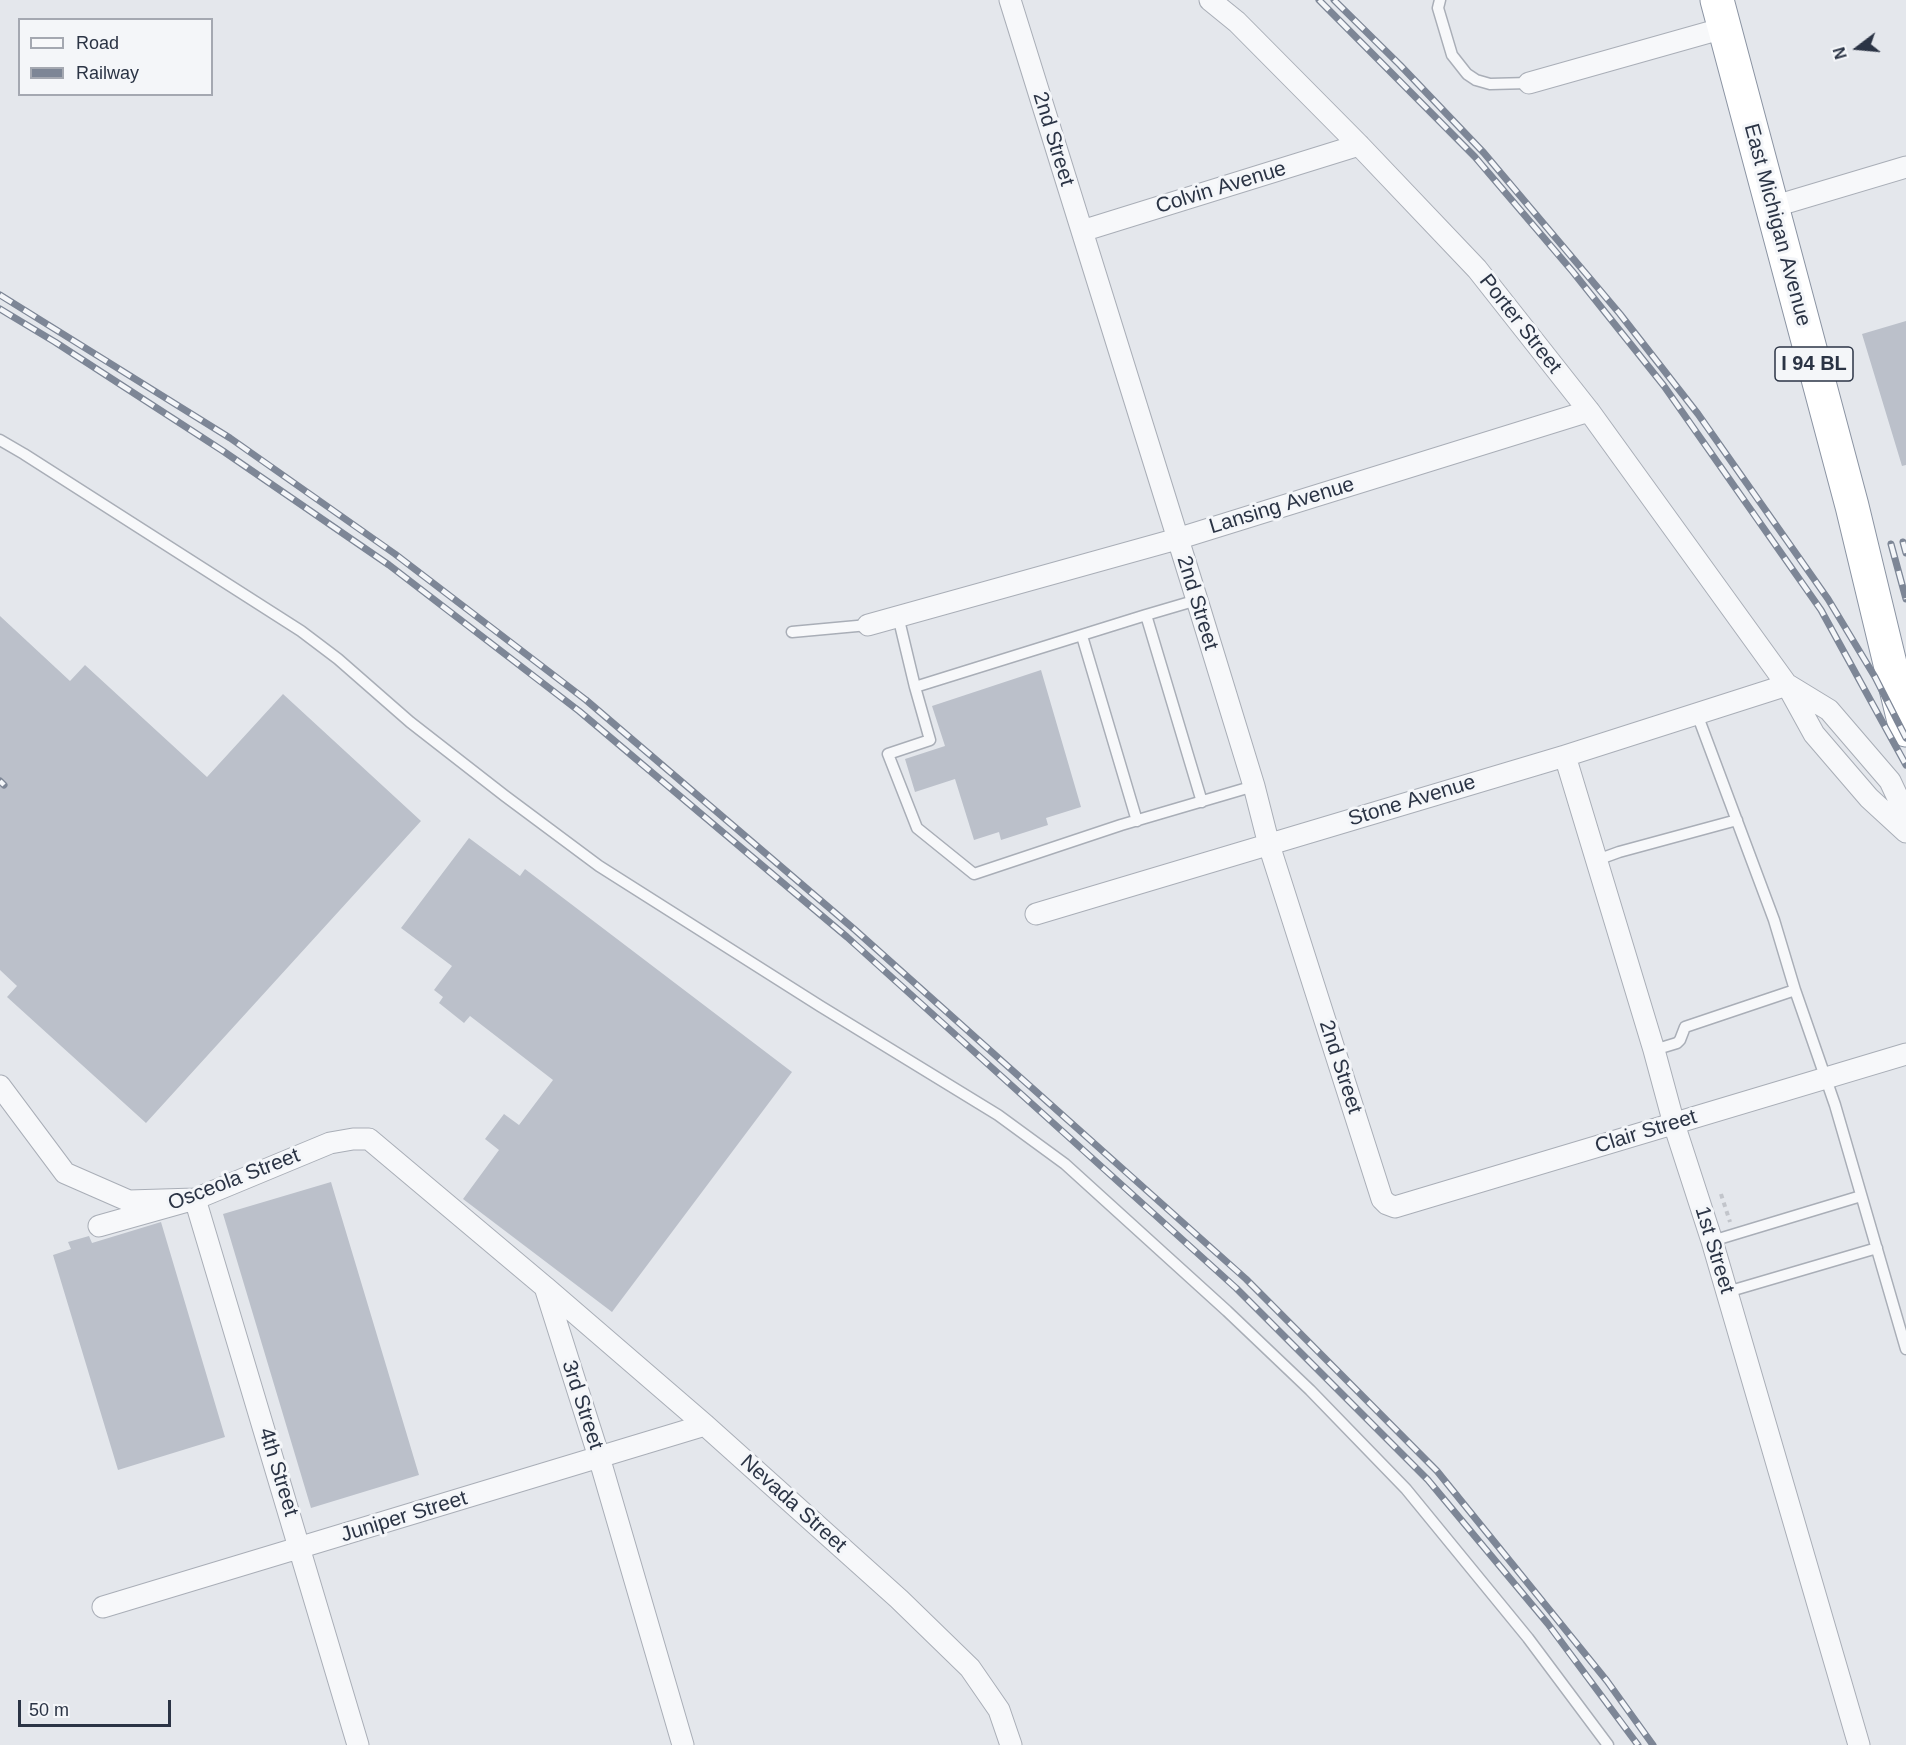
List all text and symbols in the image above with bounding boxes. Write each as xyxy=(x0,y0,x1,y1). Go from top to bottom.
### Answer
legend xyxy=(18,18,213,96)
north arrow xyxy=(1828,18,1888,78)
text: Road xyxy=(76,33,119,53)
text: N xyxy=(1830,45,1850,61)
text: Railway xyxy=(76,63,139,83)
street label: 2nd Street xyxy=(1027,89,1079,189)
street label: East Michigan Avenue xyxy=(1738,121,1816,329)
street label: Colvin Avenue xyxy=(1153,156,1289,220)
street label: Porter Street xyxy=(1473,269,1567,379)
road number: I 94 BL xyxy=(1775,347,1853,381)
street label: Lansing Avenue xyxy=(1206,472,1358,540)
street label: 2nd Street xyxy=(1171,553,1223,653)
street label: Stone Avenue xyxy=(1345,770,1479,832)
street label: 2nd Street xyxy=(1313,1017,1367,1117)
street label: Clair Street xyxy=(1592,1105,1700,1159)
street label: Osceola Street xyxy=(165,1143,303,1217)
street label: 1st Street xyxy=(1689,1203,1739,1297)
street label: 3rd Street xyxy=(556,1357,608,1453)
street label: 4th Street xyxy=(253,1425,303,1519)
street label: Nevada Street xyxy=(735,1450,851,1558)
street label: Juniper Street xyxy=(338,1486,470,1548)
scale bar xyxy=(21,1688,174,1726)
text: 50 m xyxy=(29,1700,69,1720)

